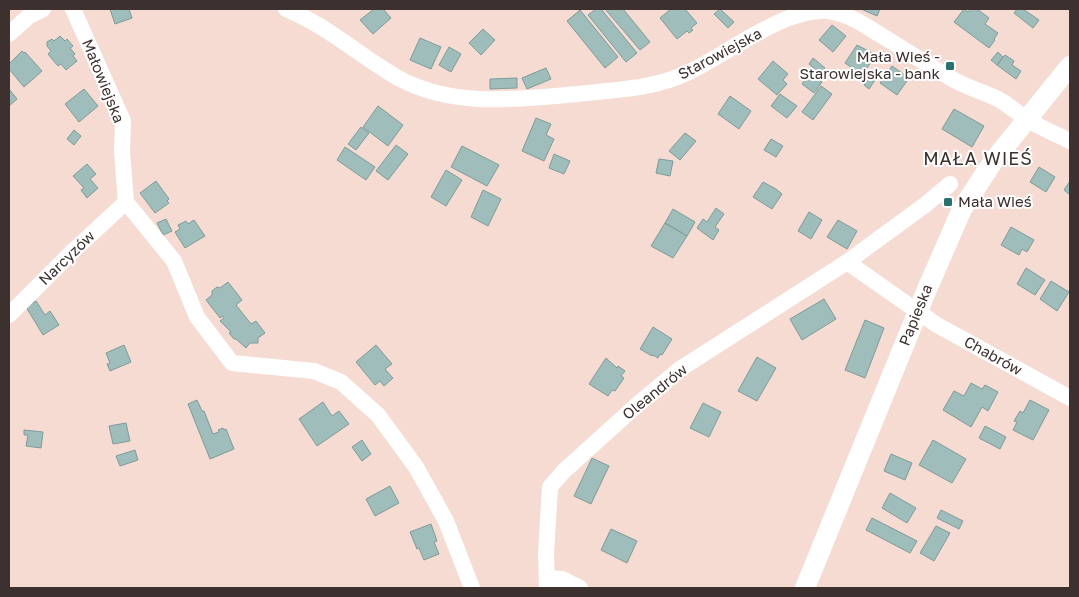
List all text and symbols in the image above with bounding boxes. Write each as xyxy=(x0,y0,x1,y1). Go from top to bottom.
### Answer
street label: Starowiejska xyxy=(675,24,764,83)
street label: Małowiejska xyxy=(79,36,129,125)
place label: Mała Wieś - Starowiejska - bank xyxy=(799,47,941,82)
marker: Mała Wieś - Starowiejska - bank xyxy=(944,60,956,72)
district label: MAŁA WIEŚ xyxy=(923,147,1033,169)
place label: Mała Wieś xyxy=(958,192,1032,210)
marker: Mała Wieś xyxy=(942,196,954,208)
street label: Narcyzów xyxy=(35,226,98,288)
street label: Papieska xyxy=(895,281,936,348)
street label: Chabrów xyxy=(961,332,1026,378)
street label: Oleandrów xyxy=(618,360,690,423)

